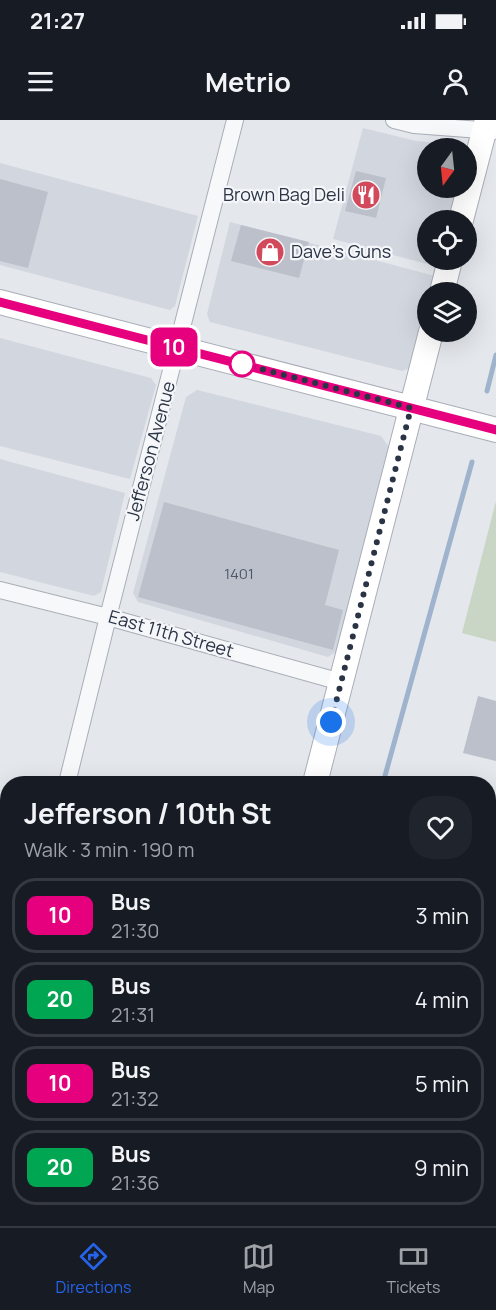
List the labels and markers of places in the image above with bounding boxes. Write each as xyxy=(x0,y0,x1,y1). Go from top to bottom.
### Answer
restaurant icon: Brown Bag Deli xyxy=(350,179,382,211)
place label: Brown Bag Deli xyxy=(223,182,345,206)
shop icon: Dave's Guns xyxy=(254,236,286,268)
place label: Dave's Guns xyxy=(291,239,391,263)
unlabelled marker xyxy=(229,351,255,377)

